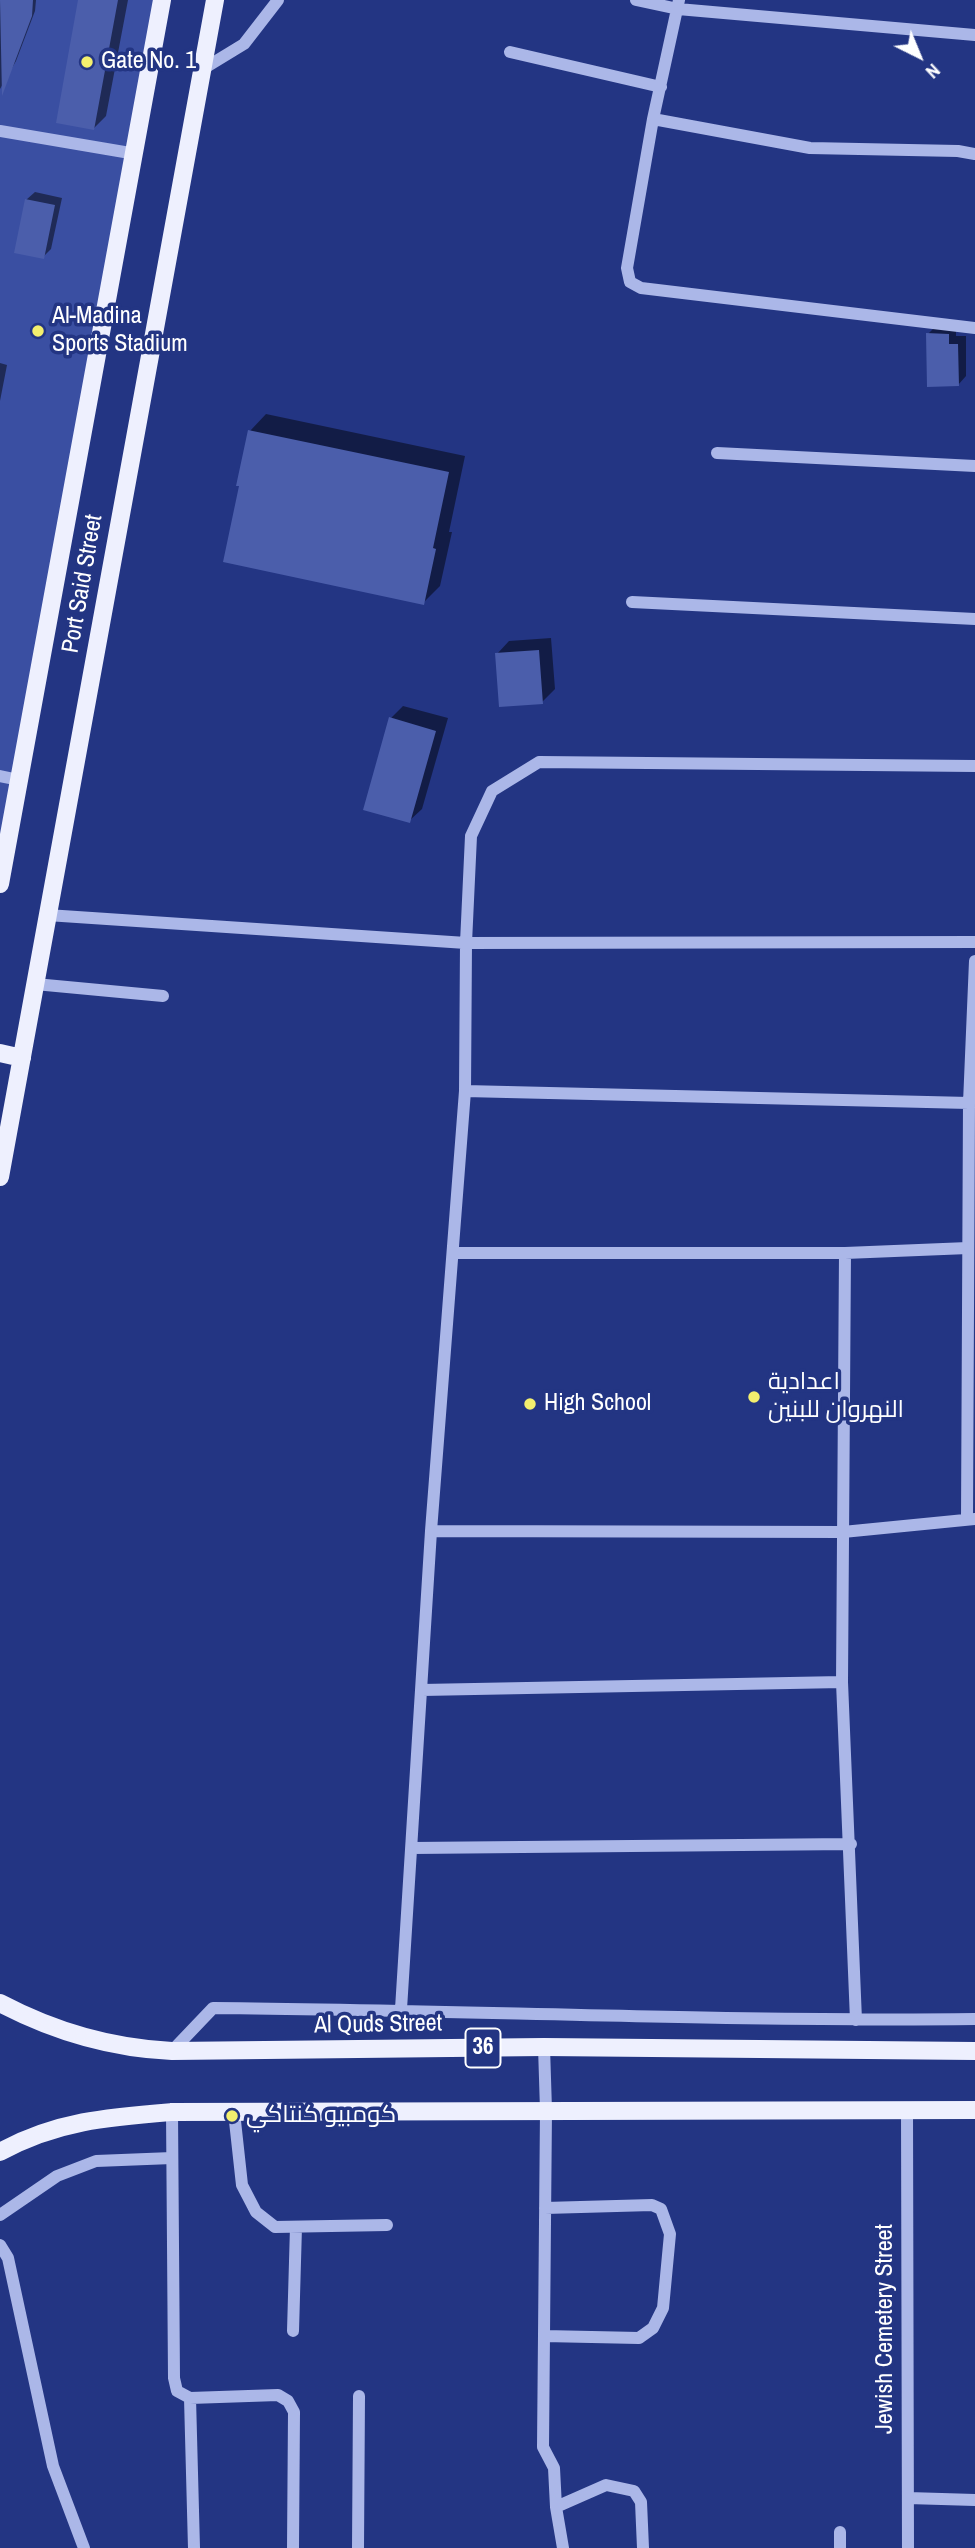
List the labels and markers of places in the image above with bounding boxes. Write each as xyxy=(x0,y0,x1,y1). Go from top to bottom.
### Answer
place label: Gate No. 1 xyxy=(101,48,196,76)
marker: Gate No. 1 xyxy=(79,54,95,70)
place label: Al-Madina Sports Stadium xyxy=(52,303,188,359)
marker: Al-Madina Sports Stadium xyxy=(30,323,46,339)
place label: اعدادية النهروان للبنين xyxy=(768,1369,904,1425)
marker: اعدادية النهروان للبنين xyxy=(746,1389,762,1405)
place label: High School xyxy=(544,1390,651,1418)
marker: High School xyxy=(522,1396,538,1412)
place label: كومبيو كنتاكي xyxy=(246,2102,396,2130)
marker: كومبيو كنتاكي xyxy=(224,2108,240,2124)

